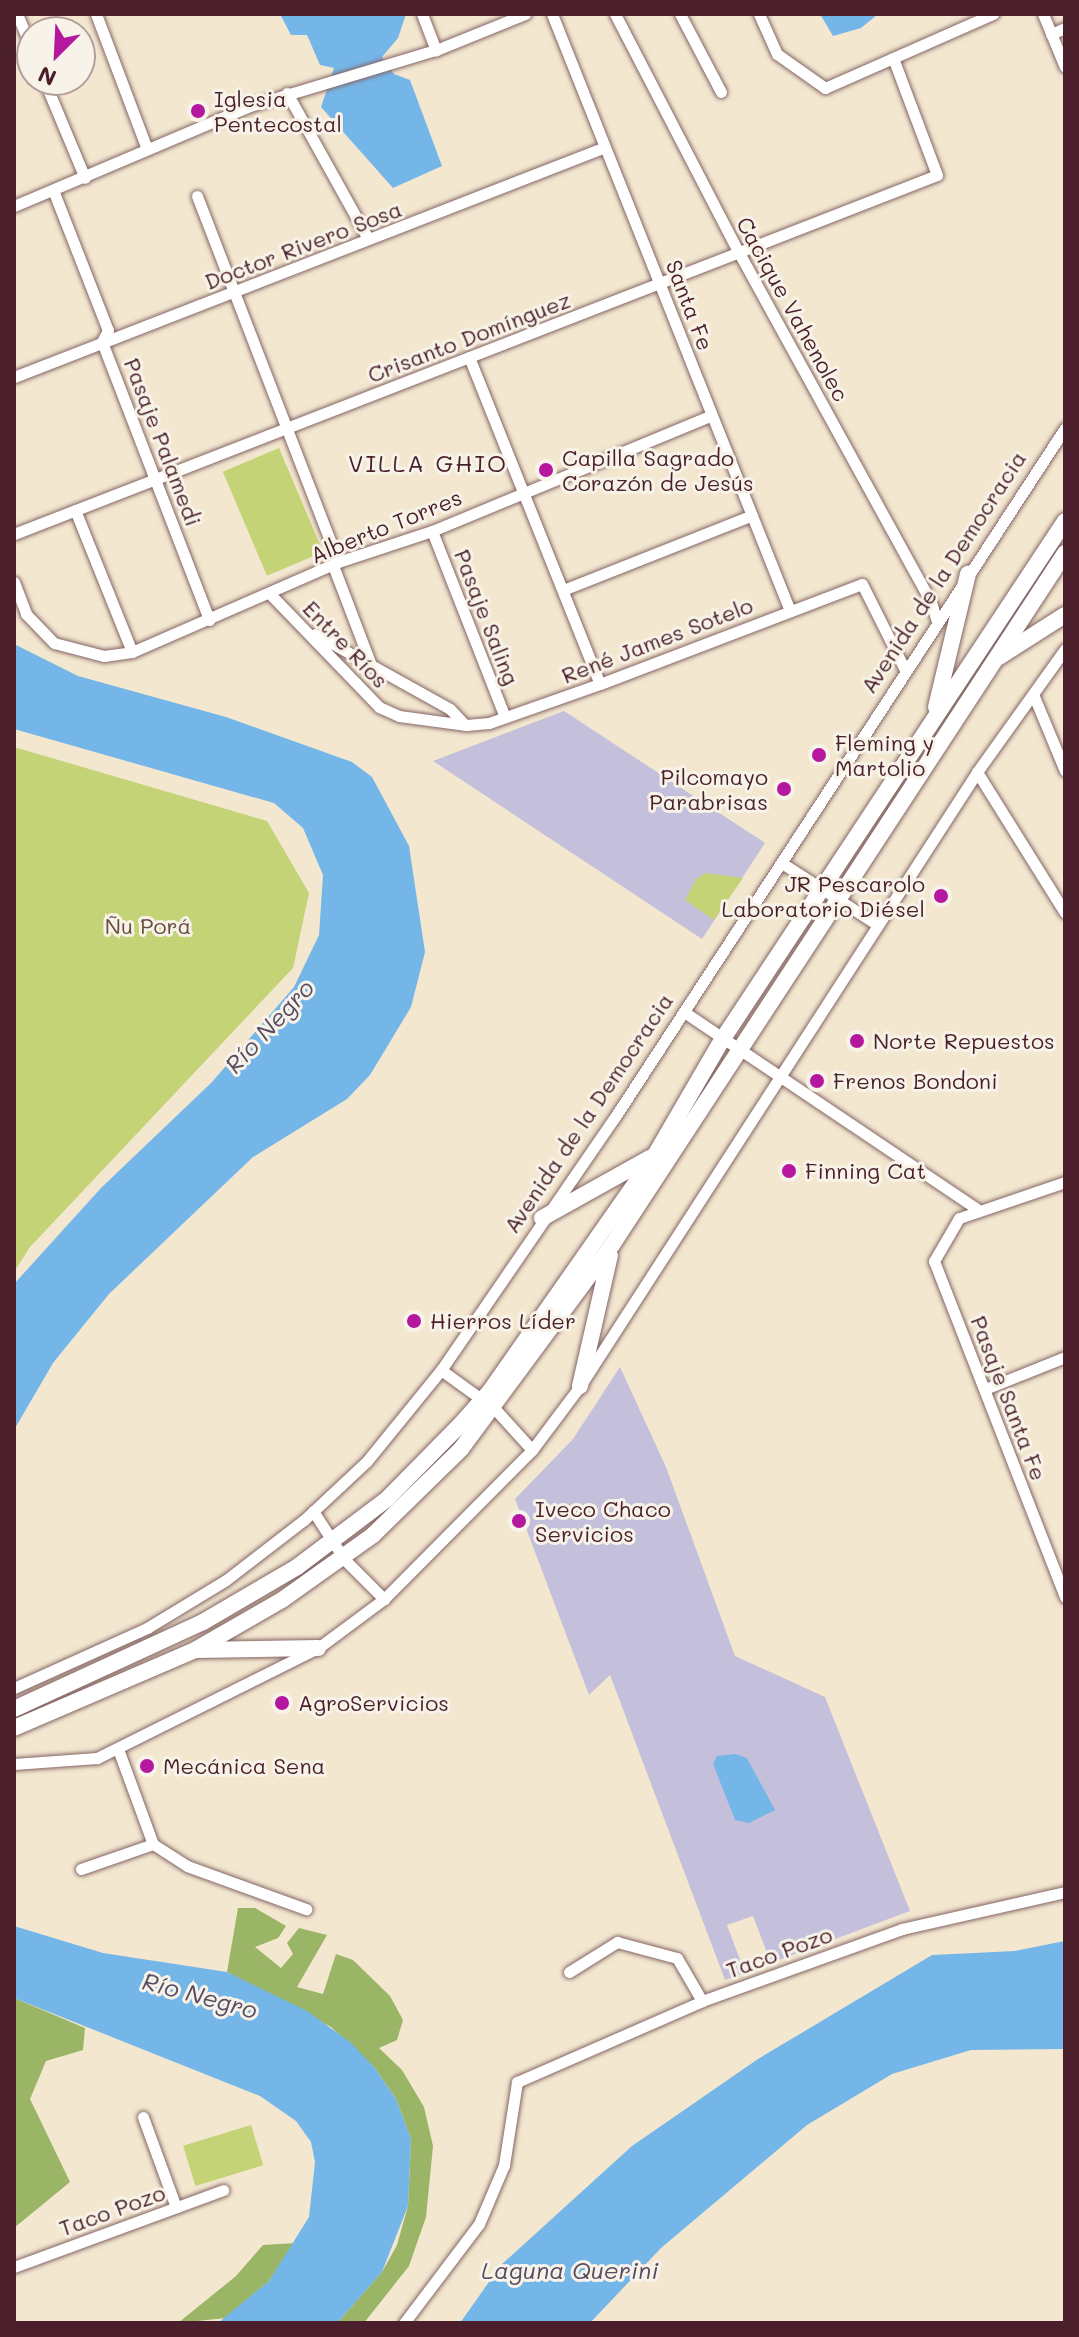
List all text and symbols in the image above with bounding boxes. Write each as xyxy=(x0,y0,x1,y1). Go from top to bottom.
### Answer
north arrow xyxy=(16,16,96,96)
text: N xyxy=(33,60,60,93)
place label: Iglesia Pentecostal xyxy=(214,85,342,136)
marker: Iglesia Pentecostal xyxy=(189,102,207,120)
street label: Doctor Rivero Sosa xyxy=(201,195,405,295)
street label: Cacique Vahenolec xyxy=(731,212,855,406)
street label: Santa Fe xyxy=(661,256,719,354)
street label: Crisanto Domínguez xyxy=(364,286,574,388)
street label: Pasaje Palamedi xyxy=(119,354,207,530)
place label: Capilla Sagrado Corazón de Jesús xyxy=(562,444,754,496)
street label: Avenida de la Democracia xyxy=(855,446,1031,698)
district label: VILLA GHIO xyxy=(348,449,508,477)
marker: Capilla Sagrado Corazón de Jesús xyxy=(537,461,555,479)
street label: Alberto Torres xyxy=(306,484,466,568)
street label: Pasaje Saling xyxy=(449,546,525,688)
street label: René James Sotelo xyxy=(558,591,756,689)
street label: Entre Ríos xyxy=(298,595,394,693)
place label: Fleming y Martolio xyxy=(835,729,934,780)
marker: Fleming y Martolio xyxy=(810,746,828,764)
place label: Pilcomayo Parabrisas xyxy=(649,763,768,814)
marker: Pilcomayo Parabrisas xyxy=(775,780,793,798)
place label: JR Pescarolo Laboratorio Diésel xyxy=(722,870,925,922)
marker: JR Pescarolo Laboratorio Diésel xyxy=(932,887,950,905)
park label: Ñu Porá xyxy=(105,913,191,939)
water label: Río Negro xyxy=(218,973,320,1079)
street label: Avenida de la Democracia xyxy=(498,988,678,1238)
place label: Norte Repuestos xyxy=(873,1028,1055,1054)
marker: Norte Repuestos xyxy=(848,1032,866,1050)
place label: Frenos Bondoni xyxy=(833,1068,998,1094)
marker: Frenos Bondoni xyxy=(808,1072,826,1090)
place label: Finning Cat xyxy=(805,1158,926,1184)
marker: Finning Cat xyxy=(780,1162,798,1180)
place label: Hierros Líder xyxy=(430,1308,576,1334)
marker: Hierros Líder xyxy=(405,1312,423,1330)
street label: Pasaje Santa Fe xyxy=(965,1312,1053,1484)
place label: Iveco Chaco Servicios xyxy=(535,1495,671,1546)
marker: Iveco Chaco Servicios xyxy=(510,1512,528,1530)
place label: AgroServicios xyxy=(298,1690,449,1716)
marker: AgroServicios xyxy=(273,1694,291,1712)
place label: Mecánica Sena xyxy=(163,1753,325,1779)
marker: Mecánica Sena xyxy=(138,1757,156,1775)
street label: Taco Pozo xyxy=(722,1921,836,1983)
water label: Río Negro xyxy=(139,1966,261,2024)
street label: Taco Pozo xyxy=(55,2179,169,2241)
water label: Laguna Querini xyxy=(481,2256,659,2284)

